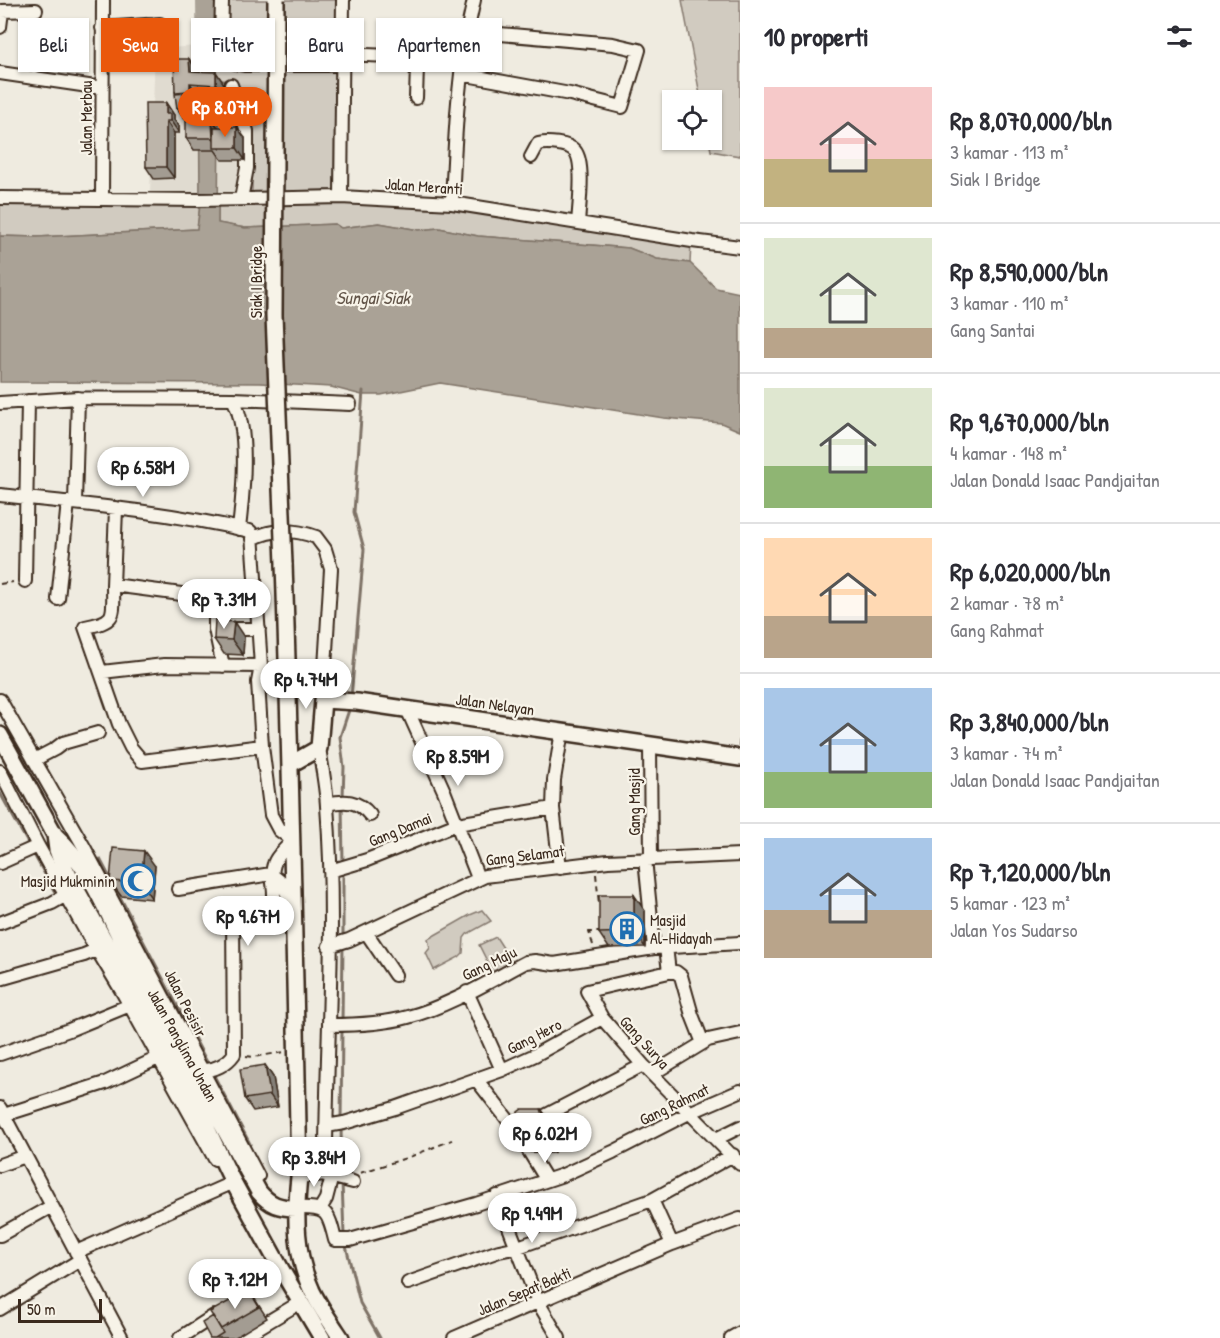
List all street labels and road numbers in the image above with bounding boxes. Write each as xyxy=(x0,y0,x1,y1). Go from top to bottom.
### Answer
street label: Jalan Merbau xyxy=(75,80,97,155)
street label: Jalan Meranti xyxy=(384,172,464,200)
street label: Siak I Bridge xyxy=(245,245,267,318)
street label: Jalan Nelayan xyxy=(454,688,536,720)
street label: Gang Masjid xyxy=(623,768,645,836)
street label: Gang Damai xyxy=(365,806,435,852)
street label: Gang Selamat xyxy=(485,839,566,871)
street label: Gang Maju xyxy=(458,940,520,986)
street label: Jalan Pesisir xyxy=(160,965,212,1041)
street label: Jalan Panglima Undan xyxy=(143,984,223,1106)
street label: Gang Surya xyxy=(615,1011,675,1073)
street label: Gang Hero xyxy=(503,1013,566,1059)
street label: Gang Rahmat xyxy=(636,1077,713,1130)
street label: Jalan Sepat Bakti xyxy=(474,1261,574,1321)

